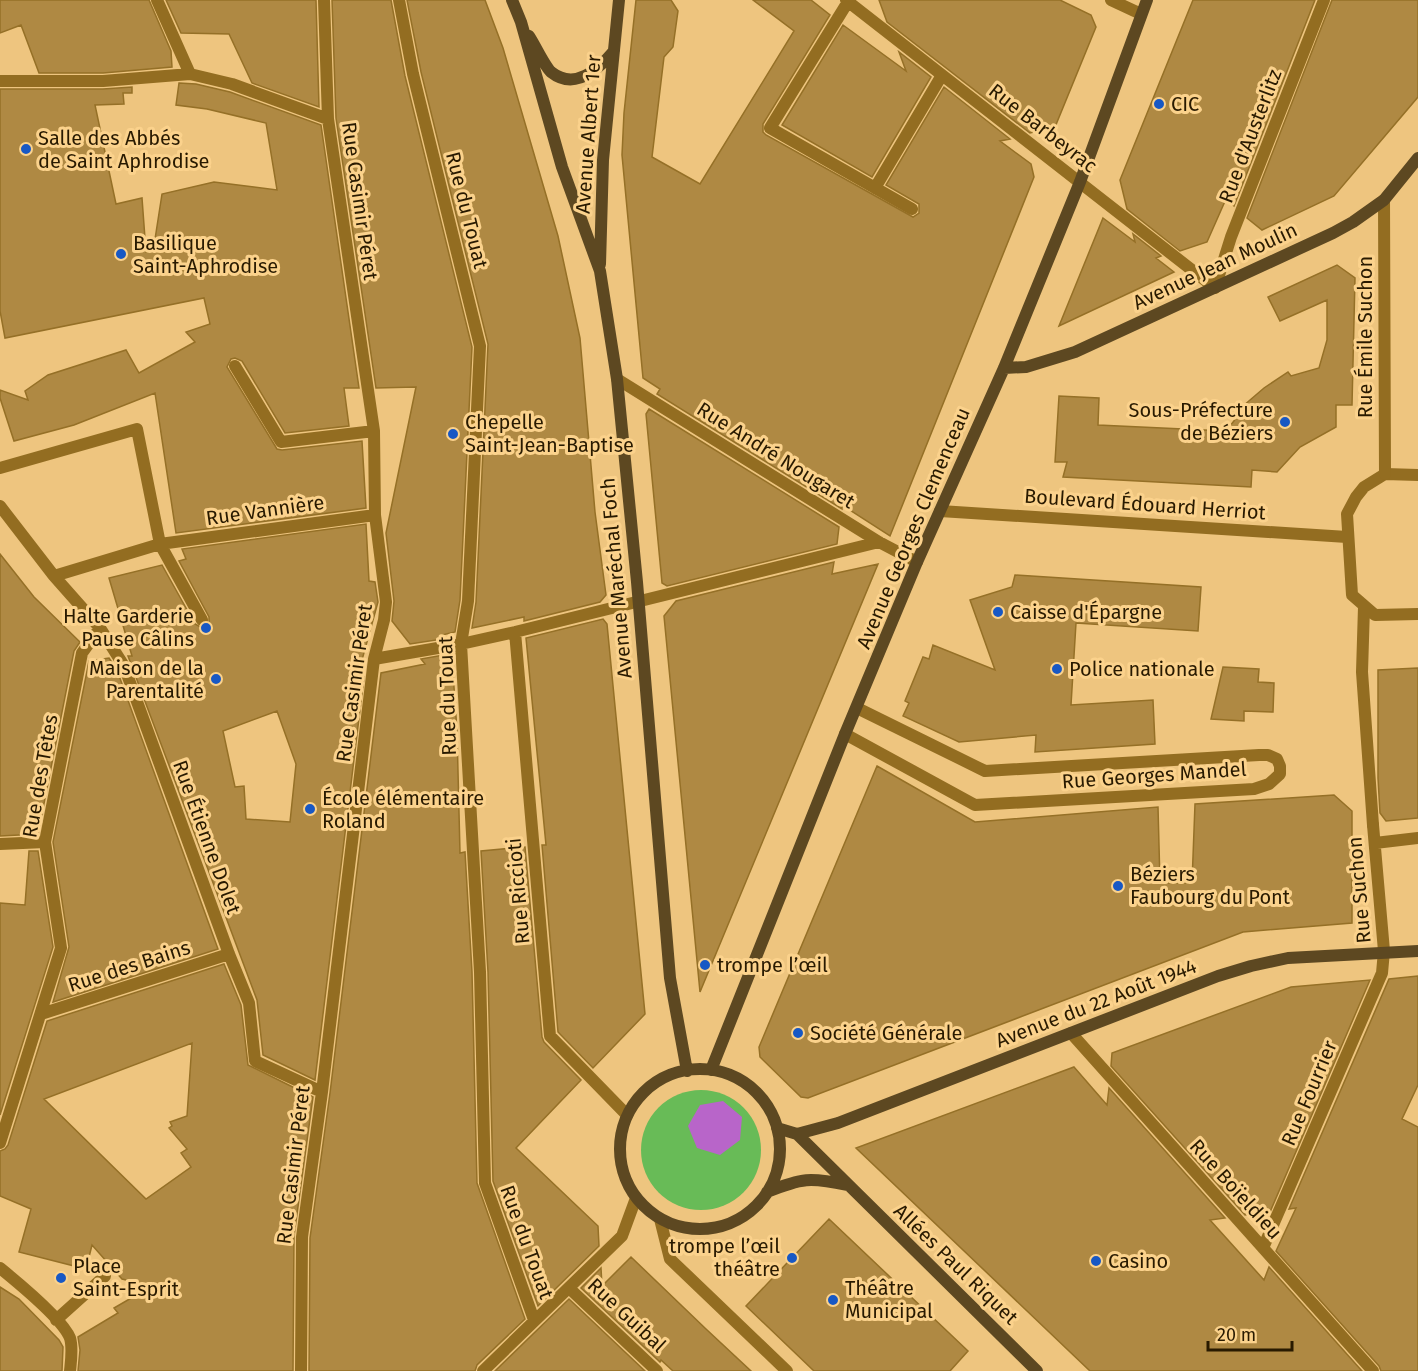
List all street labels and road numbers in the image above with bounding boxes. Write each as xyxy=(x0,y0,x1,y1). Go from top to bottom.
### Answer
street label: Avenue Albert 1er xyxy=(570,53,606,214)
street label: Rue d'Austerlitz xyxy=(1214,66,1287,206)
street label: Rue Barbeyrac xyxy=(984,78,1102,178)
street label: Rue Casimir Péret xyxy=(337,120,383,282)
street label: Rue du Touat xyxy=(441,149,493,272)
street label: Avenue Jean Moulin xyxy=(1129,217,1301,315)
street label: Rue Émile Suchon xyxy=(1353,256,1377,418)
street label: Rue André Nougaret xyxy=(693,397,860,514)
street label: Avenue Georges Clemenceau xyxy=(851,404,975,652)
street label: Avenue Maréchal Foch xyxy=(595,477,637,679)
street label: Boulevard Édouard Herriot xyxy=(1023,484,1267,524)
street label: Rue Vannière xyxy=(204,490,326,530)
street label: Rue Casimir Péret xyxy=(331,602,377,764)
street label: Rue du Touat xyxy=(433,635,461,756)
street label: Rue des Têtes xyxy=(17,712,63,840)
street label: Rue Étienne Dolet xyxy=(168,757,246,918)
street label: Rue Georges Mandel xyxy=(1061,757,1247,793)
street label: Rue Suchon xyxy=(1342,836,1376,944)
street label: Rue Riccioti xyxy=(501,837,535,945)
street label: Rue des Bains xyxy=(65,935,193,997)
street label: Avenue du 22 Août 1944 xyxy=(992,953,1200,1052)
street label: Rue Fourrier xyxy=(1276,1036,1342,1149)
street label: Rue Casimir Péret xyxy=(271,1084,315,1246)
street label: Rue Boïeldieu xyxy=(1185,1134,1287,1244)
street label: Rue du Touat xyxy=(495,1182,559,1303)
street label: Allées Paul Riquet xyxy=(889,1199,1024,1330)
street label: Rue Guibal xyxy=(583,1273,671,1357)

